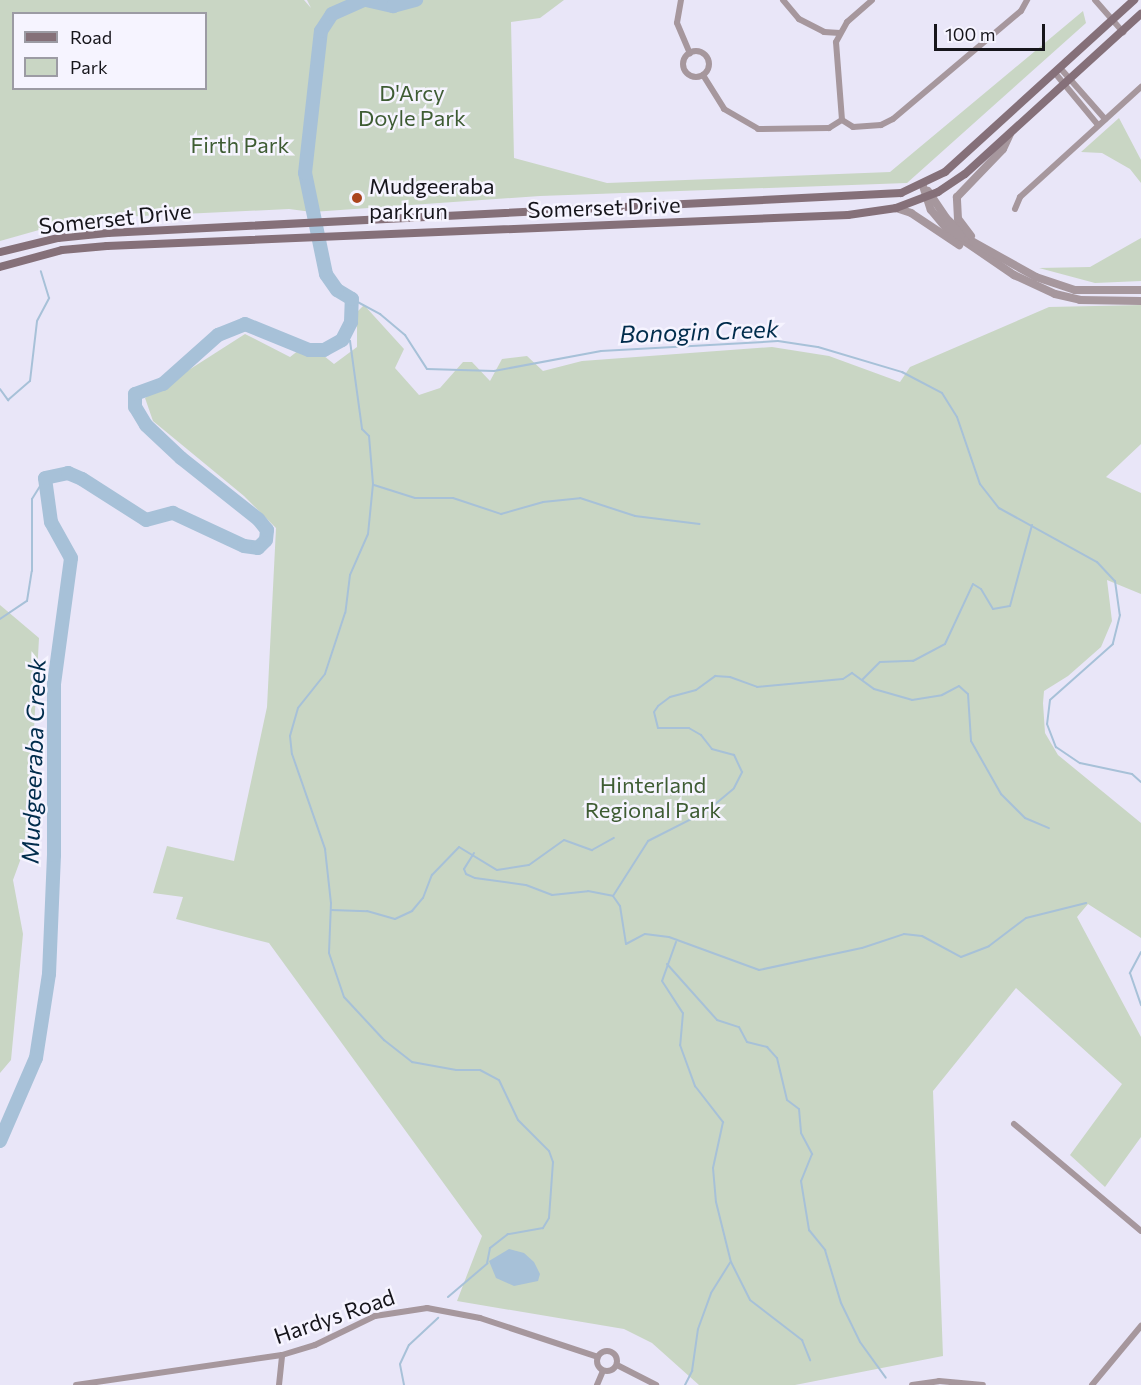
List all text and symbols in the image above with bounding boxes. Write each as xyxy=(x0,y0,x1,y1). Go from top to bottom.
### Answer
legend xyxy=(12,12,207,90)
scale bar xyxy=(937,12,1048,50)
text: 100 m xyxy=(945,23,995,45)
text: Road xyxy=(70,26,112,48)
text: Park xyxy=(70,56,108,78)
park label: D'Arcy Doyle Park xyxy=(358,79,466,130)
park label: Firth Park xyxy=(191,132,289,158)
place label: Mudgeeraba parkrun xyxy=(369,172,495,224)
marker: Mudgeeraba parkrun xyxy=(350,191,364,205)
street label: Somerset Drive xyxy=(527,191,681,223)
street label: Somerset Drive xyxy=(37,197,193,239)
water label: Bonogin Creek xyxy=(619,314,779,348)
water label: Mudgeeraba Creek xyxy=(15,658,51,864)
park label: Hinterland Regional Park xyxy=(585,771,721,822)
street label: Hardys Road xyxy=(270,1283,398,1349)

